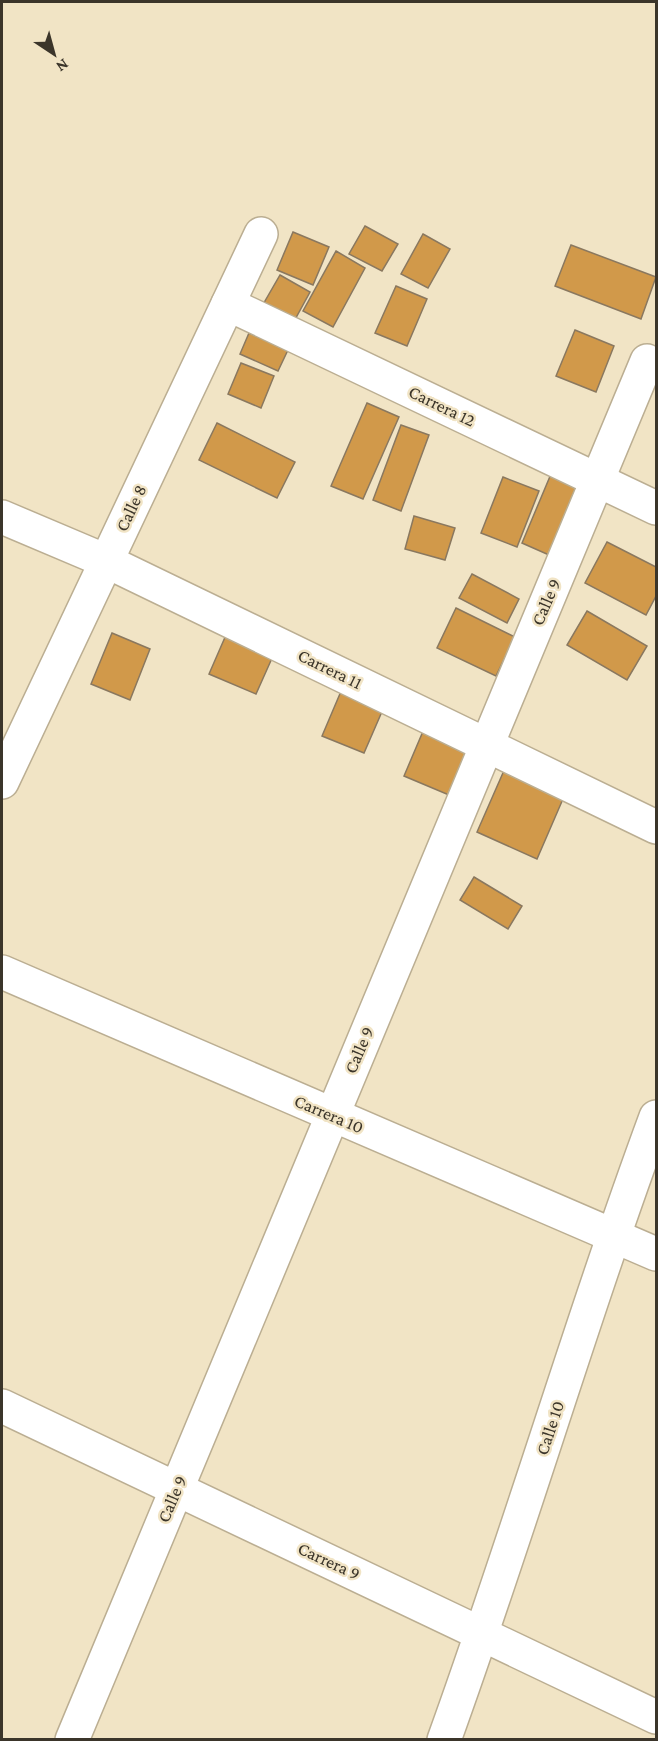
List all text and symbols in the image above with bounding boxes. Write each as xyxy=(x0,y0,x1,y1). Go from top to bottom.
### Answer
north arrow xyxy=(24,24,84,84)
text: N xyxy=(53,56,72,76)
street label: Carrera 12 xyxy=(405,381,479,431)
street label: Calle 8 xyxy=(112,481,150,535)
street label: Calle 9 xyxy=(527,576,565,628)
street label: Carrera 11 xyxy=(295,645,365,693)
street label: Calle 9 xyxy=(340,1024,378,1076)
street label: Carrera 10 xyxy=(291,1091,367,1137)
street label: Calle 10 xyxy=(532,1398,568,1458)
street label: Calle 9 xyxy=(153,1473,191,1525)
street label: Carrera 9 xyxy=(295,1538,363,1584)

